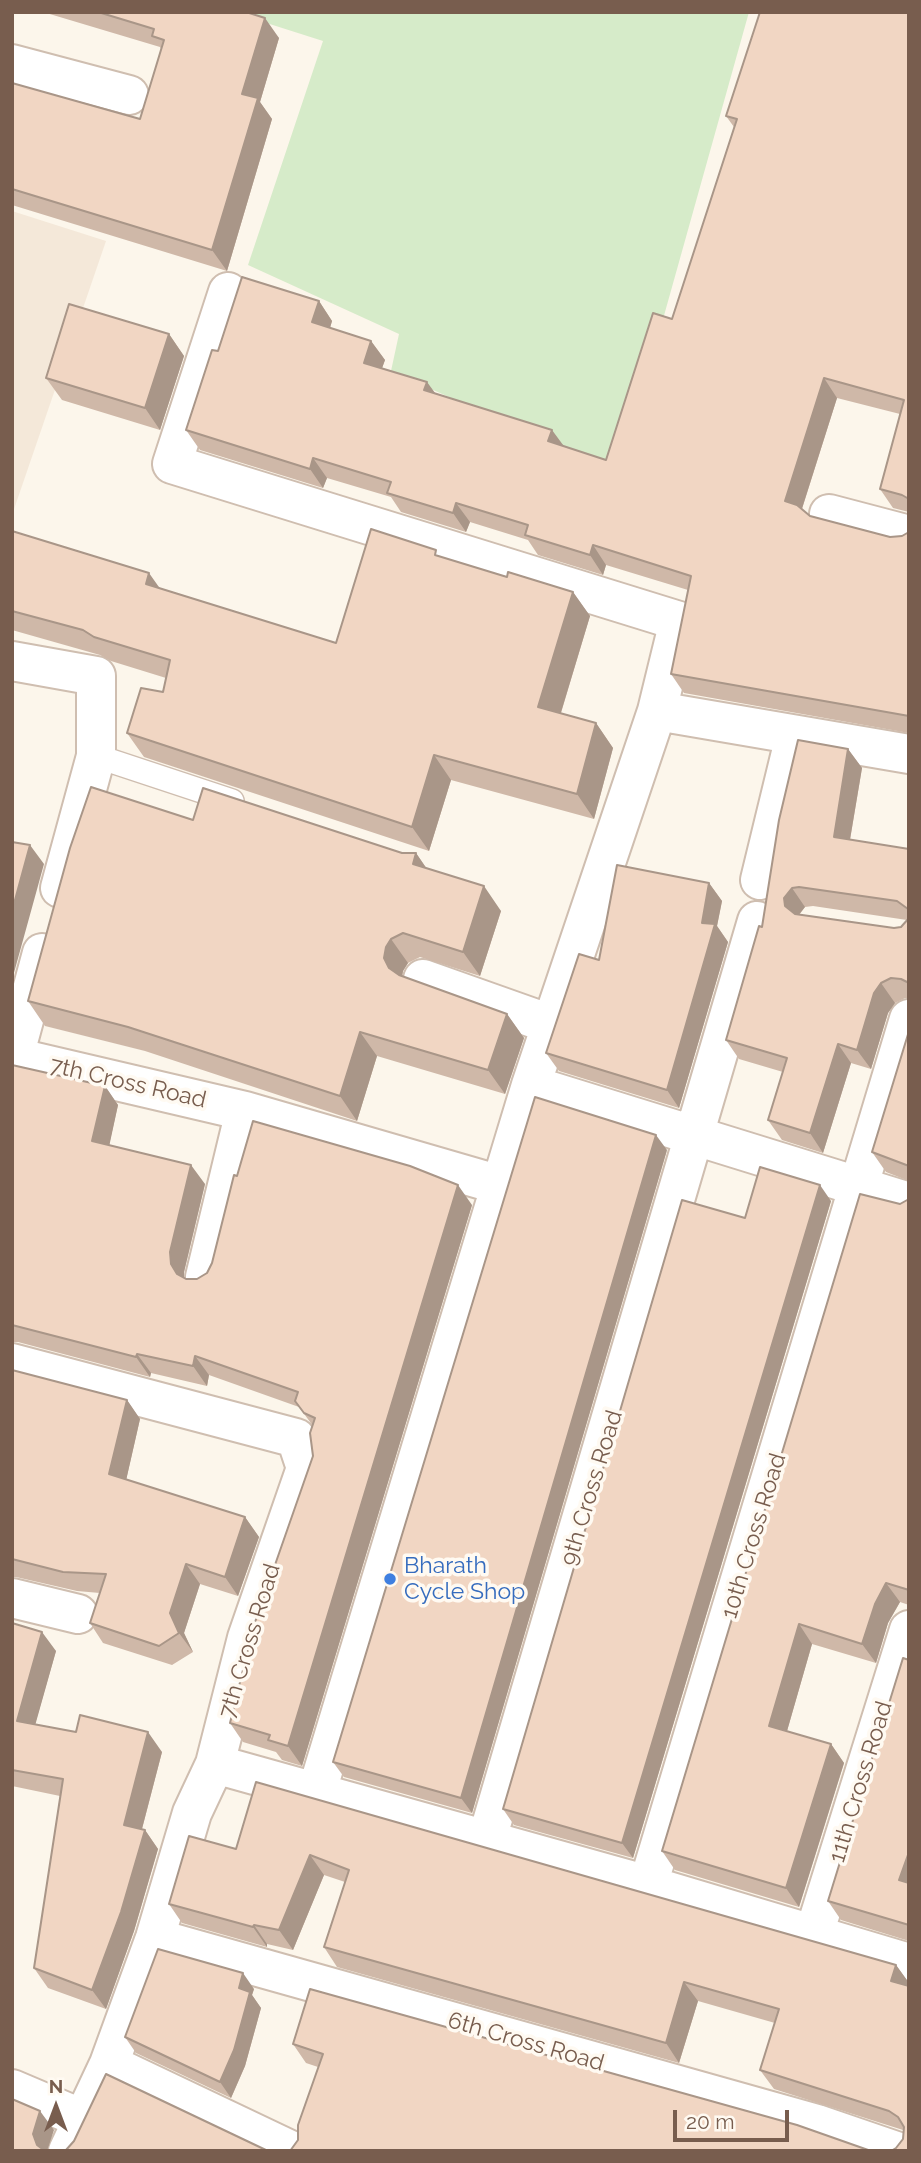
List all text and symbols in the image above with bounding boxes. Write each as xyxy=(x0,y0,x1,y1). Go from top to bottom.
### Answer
street label: 7th Cross Road xyxy=(47,1052,209,1114)
street label: 9th Cross Road xyxy=(555,1407,629,1569)
street label: 10th Cross Road xyxy=(716,1450,792,1622)
place label: Bharath Cycle Shop xyxy=(404,1552,525,1606)
street label: 7th Cross Road xyxy=(213,1561,287,1721)
marker: Bharath Cycle Shop xyxy=(382,1571,398,1587)
street label: 11th Cross Road xyxy=(823,1698,899,1866)
street label: 6th Cross Road xyxy=(445,2007,607,2077)
north arrow xyxy=(21,2072,91,2142)
text: N xyxy=(49,2075,63,2097)
scale bar xyxy=(676,2096,792,2140)
text: 20 m xyxy=(686,2109,734,2134)

